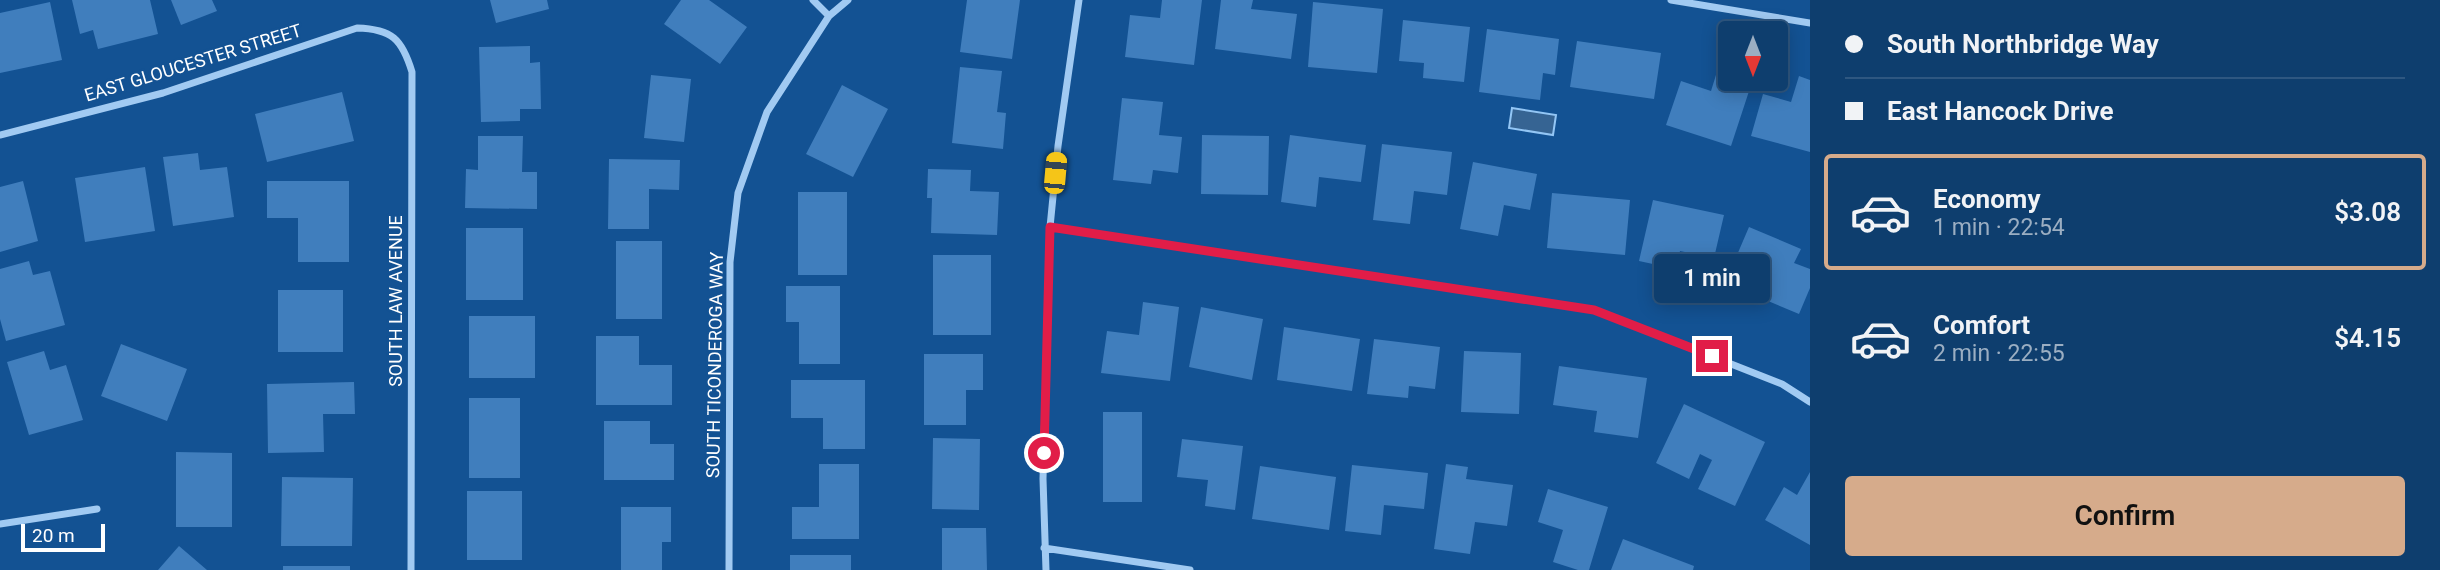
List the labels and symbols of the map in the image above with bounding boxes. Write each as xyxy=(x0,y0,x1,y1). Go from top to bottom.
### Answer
street label: EAST GLOUCESTER STREET xyxy=(82,19,304,106)
north arrow xyxy=(1718,21,1788,91)
car xyxy=(1043,151,1068,195)
street label: SOUTH LAW AVENUE xyxy=(385,215,406,387)
street label: SOUTH TICONDEROGA WAY xyxy=(702,251,727,478)
callout: 1 min xyxy=(1654,254,1770,304)
route end xyxy=(1696,340,1728,372)
route start xyxy=(1028,437,1060,469)
scale bar xyxy=(21,521,105,553)

